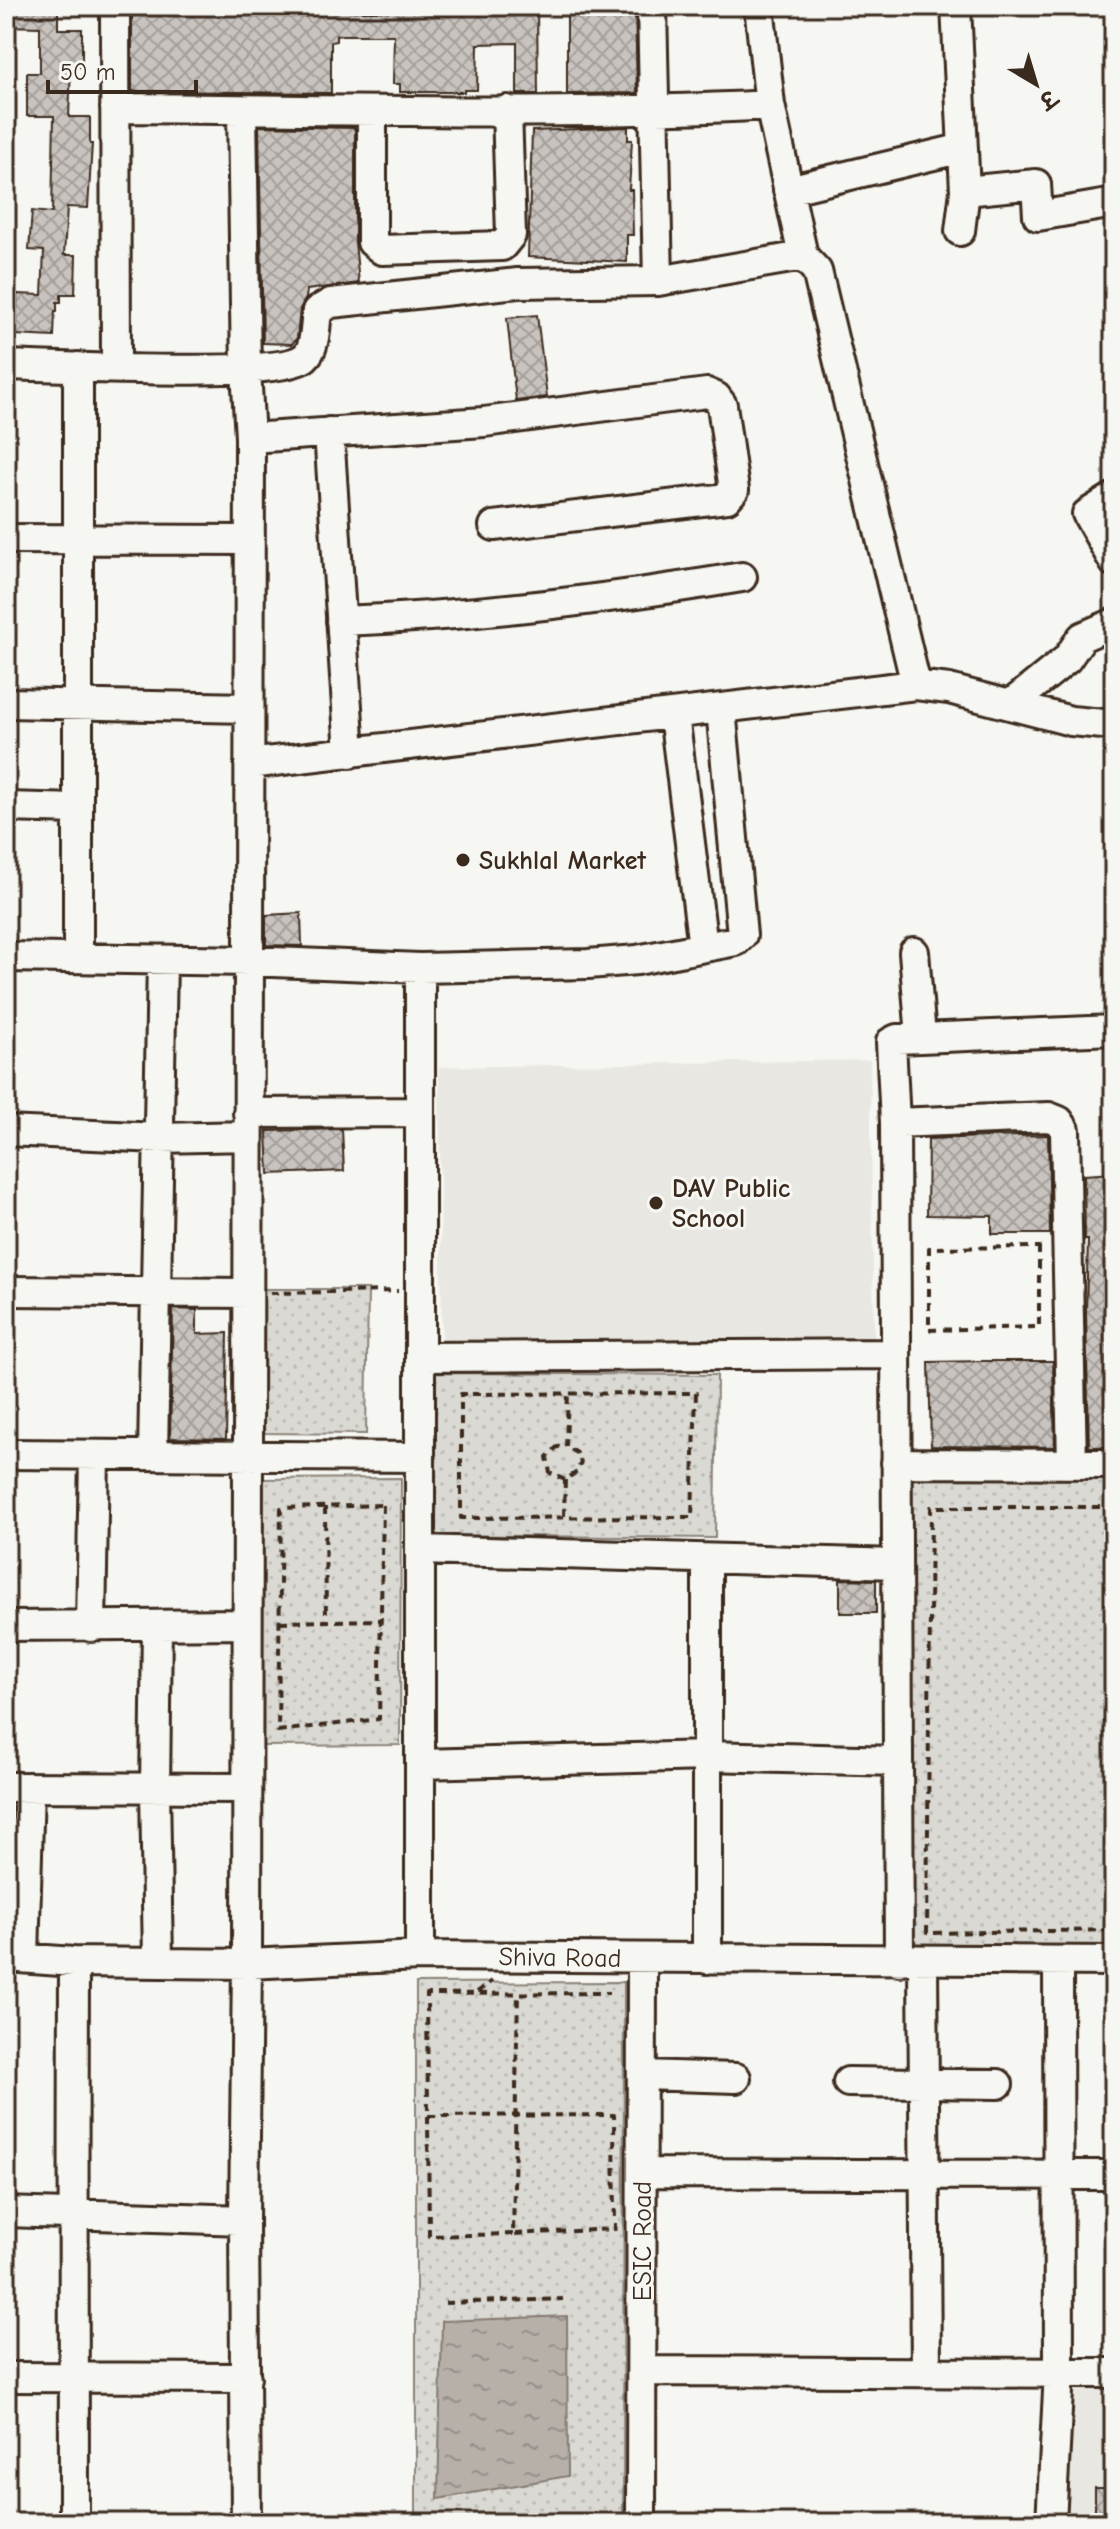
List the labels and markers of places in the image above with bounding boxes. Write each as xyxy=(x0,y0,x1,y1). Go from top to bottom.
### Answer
place label: Sukhlal Market xyxy=(479,846,646,876)
marker: Sukhlal Market xyxy=(454,851,472,869)
place label: DAV Public School xyxy=(672,1174,790,1234)
marker: DAV Public School xyxy=(647,1194,665,1212)

